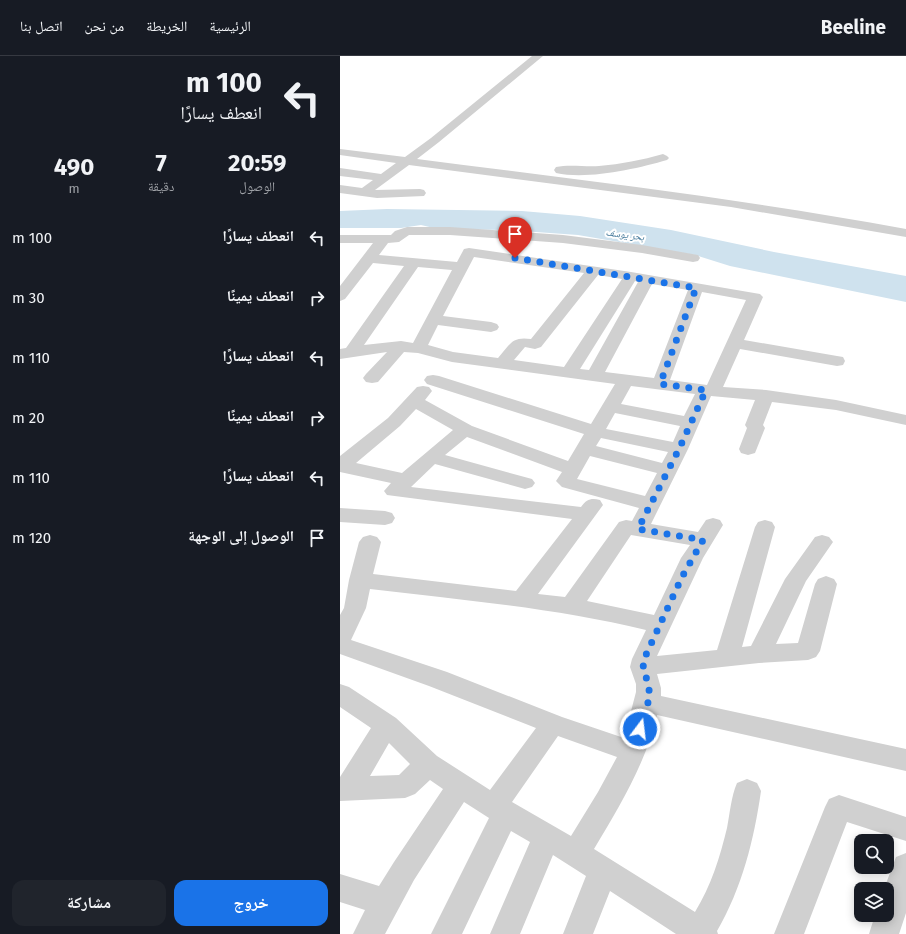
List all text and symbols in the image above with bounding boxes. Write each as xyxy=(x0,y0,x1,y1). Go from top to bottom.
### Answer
text: Beeline xyxy=(821,16,886,39)
text: اتصل بنا xyxy=(20,18,63,35)
text: من نحن xyxy=(85,18,124,35)
text: الخريطة xyxy=(146,18,187,35)
text: الرئيسية xyxy=(209,18,251,35)
text: 100 m xyxy=(186,66,262,99)
icon: left xyxy=(276,72,328,124)
text: انعطف يسارًا xyxy=(181,102,262,124)
text: 7 xyxy=(155,149,167,177)
text: 20:59 xyxy=(228,149,286,177)
text: 490 xyxy=(54,153,94,181)
text: دقيقة xyxy=(148,179,174,194)
text: الوصول xyxy=(239,179,275,194)
text: m xyxy=(68,181,80,196)
pin xyxy=(498,217,532,258)
icon: arrive xyxy=(504,223,526,245)
water label: بحر يوسف xyxy=(605,226,645,244)
text: انعطف يسارًا xyxy=(222,227,294,245)
icon: left xyxy=(306,227,328,249)
text: 100 m xyxy=(12,229,52,247)
text: انعطف يمينًا xyxy=(227,287,294,305)
icon: right xyxy=(306,287,328,309)
text: 30 m xyxy=(12,289,45,307)
text: انعطف يسارًا xyxy=(222,347,294,365)
icon: left xyxy=(306,347,328,369)
text: 110 m xyxy=(12,349,50,367)
text: انعطف يمينًا xyxy=(227,407,294,425)
icon: right xyxy=(306,407,328,429)
text: 20 m xyxy=(12,409,45,427)
text: انعطف يسارًا xyxy=(222,467,294,485)
icon: left xyxy=(306,467,328,489)
text: 110 m xyxy=(12,469,50,487)
text: الوصول إلى الوجهة xyxy=(188,527,294,545)
icon: arrive xyxy=(306,527,328,549)
text: 120 m xyxy=(12,529,51,547)
position arrow xyxy=(619,708,661,750)
map controls xyxy=(854,834,894,922)
button: search xyxy=(854,834,894,874)
button: مشاركة xyxy=(12,880,166,926)
button: خروج xyxy=(174,880,328,926)
button: layers xyxy=(854,882,894,922)

